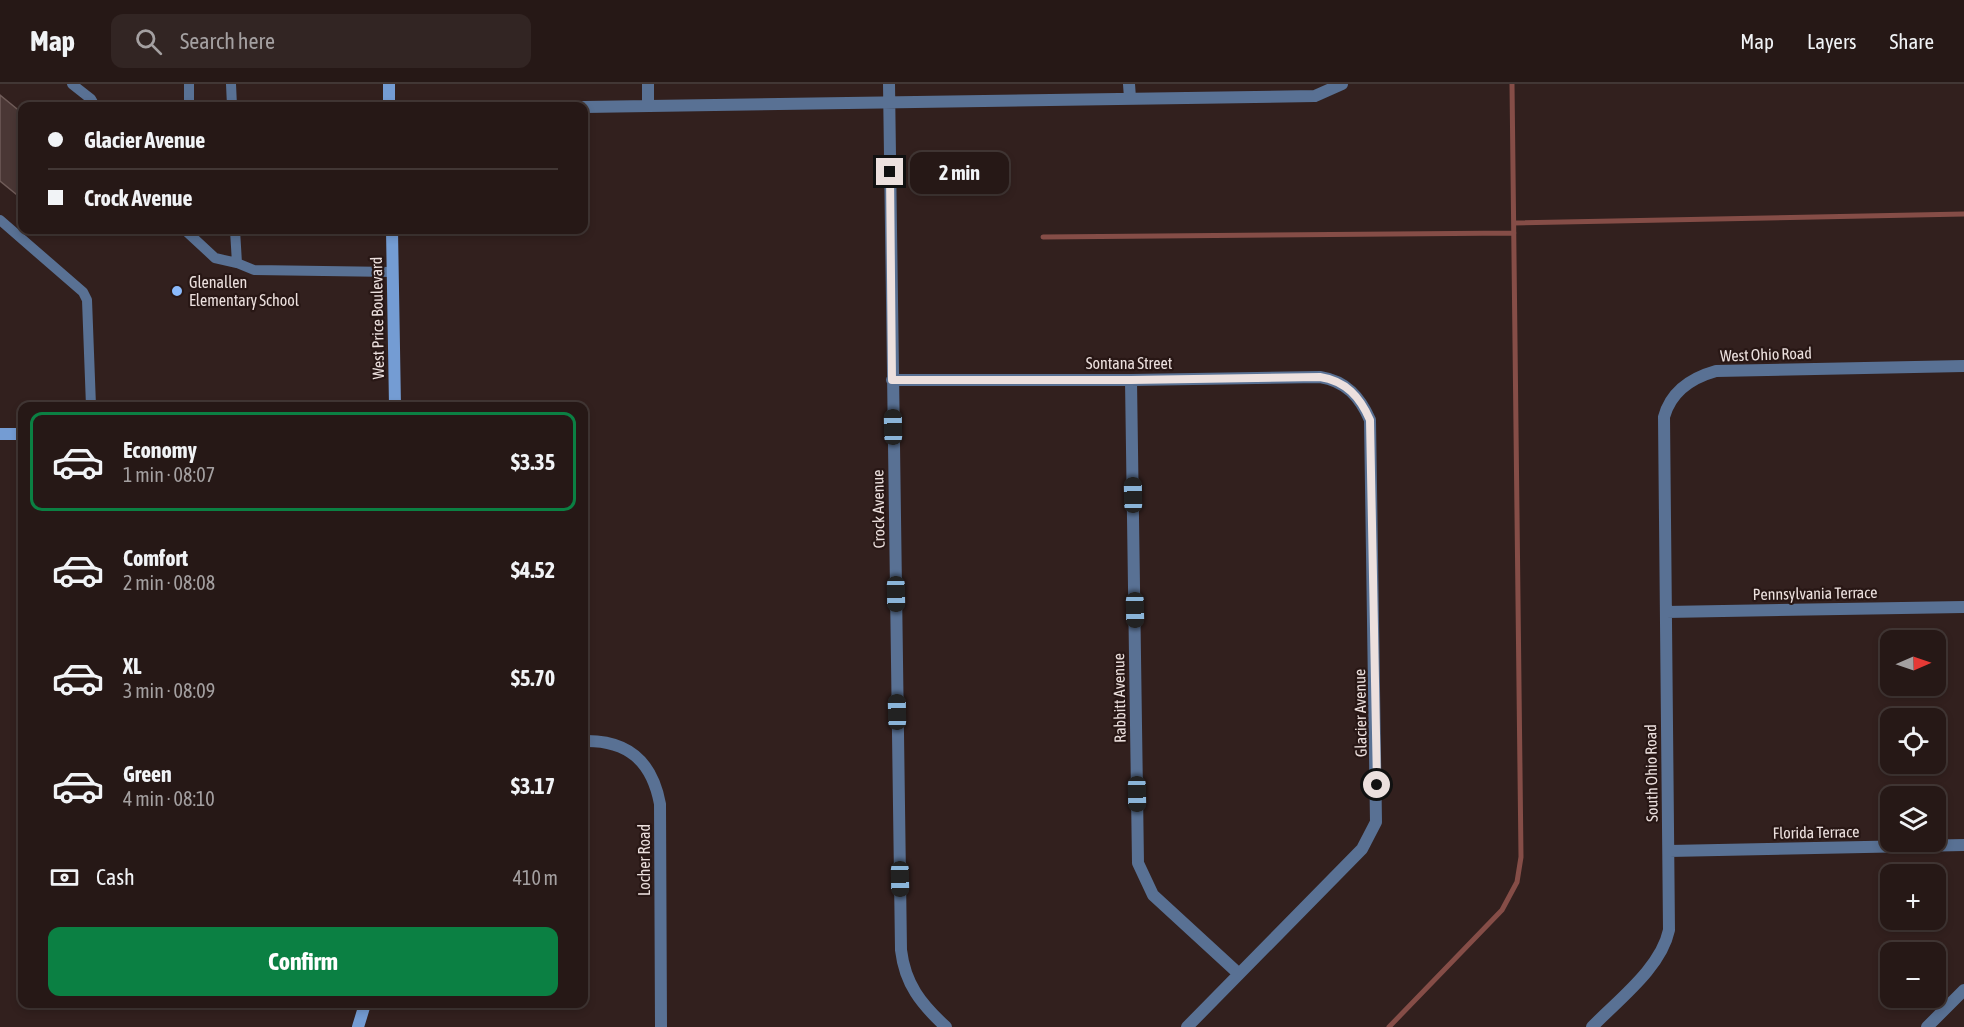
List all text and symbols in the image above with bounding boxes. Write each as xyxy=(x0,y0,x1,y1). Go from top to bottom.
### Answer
search box xyxy=(111,14,531,68)
text: Map xyxy=(30,25,75,57)
icon: search xyxy=(132,25,165,58)
text: Search here xyxy=(180,28,275,54)
text: Map xyxy=(1740,29,1774,53)
text: Layers xyxy=(1807,29,1857,53)
text: Share xyxy=(1890,29,1934,53)
text: Glacier Avenue xyxy=(84,127,205,153)
callout: 2 min xyxy=(911,151,1010,193)
route end xyxy=(876,158,903,185)
text: 2 min xyxy=(939,161,980,184)
text: Crock Avenue xyxy=(84,185,192,211)
street label: West Price Boulevard xyxy=(367,257,387,379)
place label: Glenallen Elementary School xyxy=(189,273,300,310)
marker: Glenallen Elementary School xyxy=(170,284,184,298)
street label: West Ohio Road xyxy=(1720,343,1812,365)
street label: Sontana Street xyxy=(1086,354,1173,372)
car xyxy=(884,409,902,445)
icon: car xyxy=(51,435,105,489)
text: Economy xyxy=(123,437,197,463)
text: $3.35 xyxy=(511,449,555,475)
text: 1 min · 08:07 xyxy=(123,463,215,486)
street label: Crock Avenue xyxy=(868,469,888,549)
car xyxy=(1124,477,1142,513)
icon: car xyxy=(51,543,105,597)
text: Comfort xyxy=(123,545,188,571)
text: $4.52 xyxy=(511,557,555,583)
text: 2 min · 08:08 xyxy=(123,571,215,594)
car xyxy=(887,576,905,612)
street label: Pennsylvania Terrace xyxy=(1752,583,1878,604)
car xyxy=(1126,592,1144,628)
north arrow xyxy=(1880,630,1946,696)
map controls xyxy=(1880,630,1946,1008)
icon: car xyxy=(51,651,105,705)
text: XL xyxy=(123,653,141,679)
street label: Rabbitt Avenue xyxy=(1109,653,1129,743)
text: $5.70 xyxy=(511,665,555,691)
street label: Glacier Avenue xyxy=(1350,669,1370,757)
text: 3 min · 08:09 xyxy=(123,679,215,702)
car xyxy=(888,694,906,730)
button: locate xyxy=(1880,708,1946,774)
street label: South Ohio Road xyxy=(1641,724,1661,822)
icon: car xyxy=(51,759,105,813)
text: Green xyxy=(123,761,172,787)
route start xyxy=(1363,771,1390,798)
text: $3.17 xyxy=(511,773,555,799)
car xyxy=(1128,776,1146,812)
button: layers xyxy=(1880,786,1946,852)
text: 4 min · 08:10 xyxy=(123,787,215,810)
street label: Florida Terrace xyxy=(1772,822,1860,842)
street label: Locher Road xyxy=(635,824,653,896)
icon: cash xyxy=(48,861,81,894)
car xyxy=(891,861,909,897)
text: Cash xyxy=(96,864,135,890)
button: + xyxy=(1880,864,1946,930)
text: 410 m xyxy=(513,866,558,889)
button: Confirm xyxy=(48,927,558,996)
button: − xyxy=(1880,942,1946,1008)

